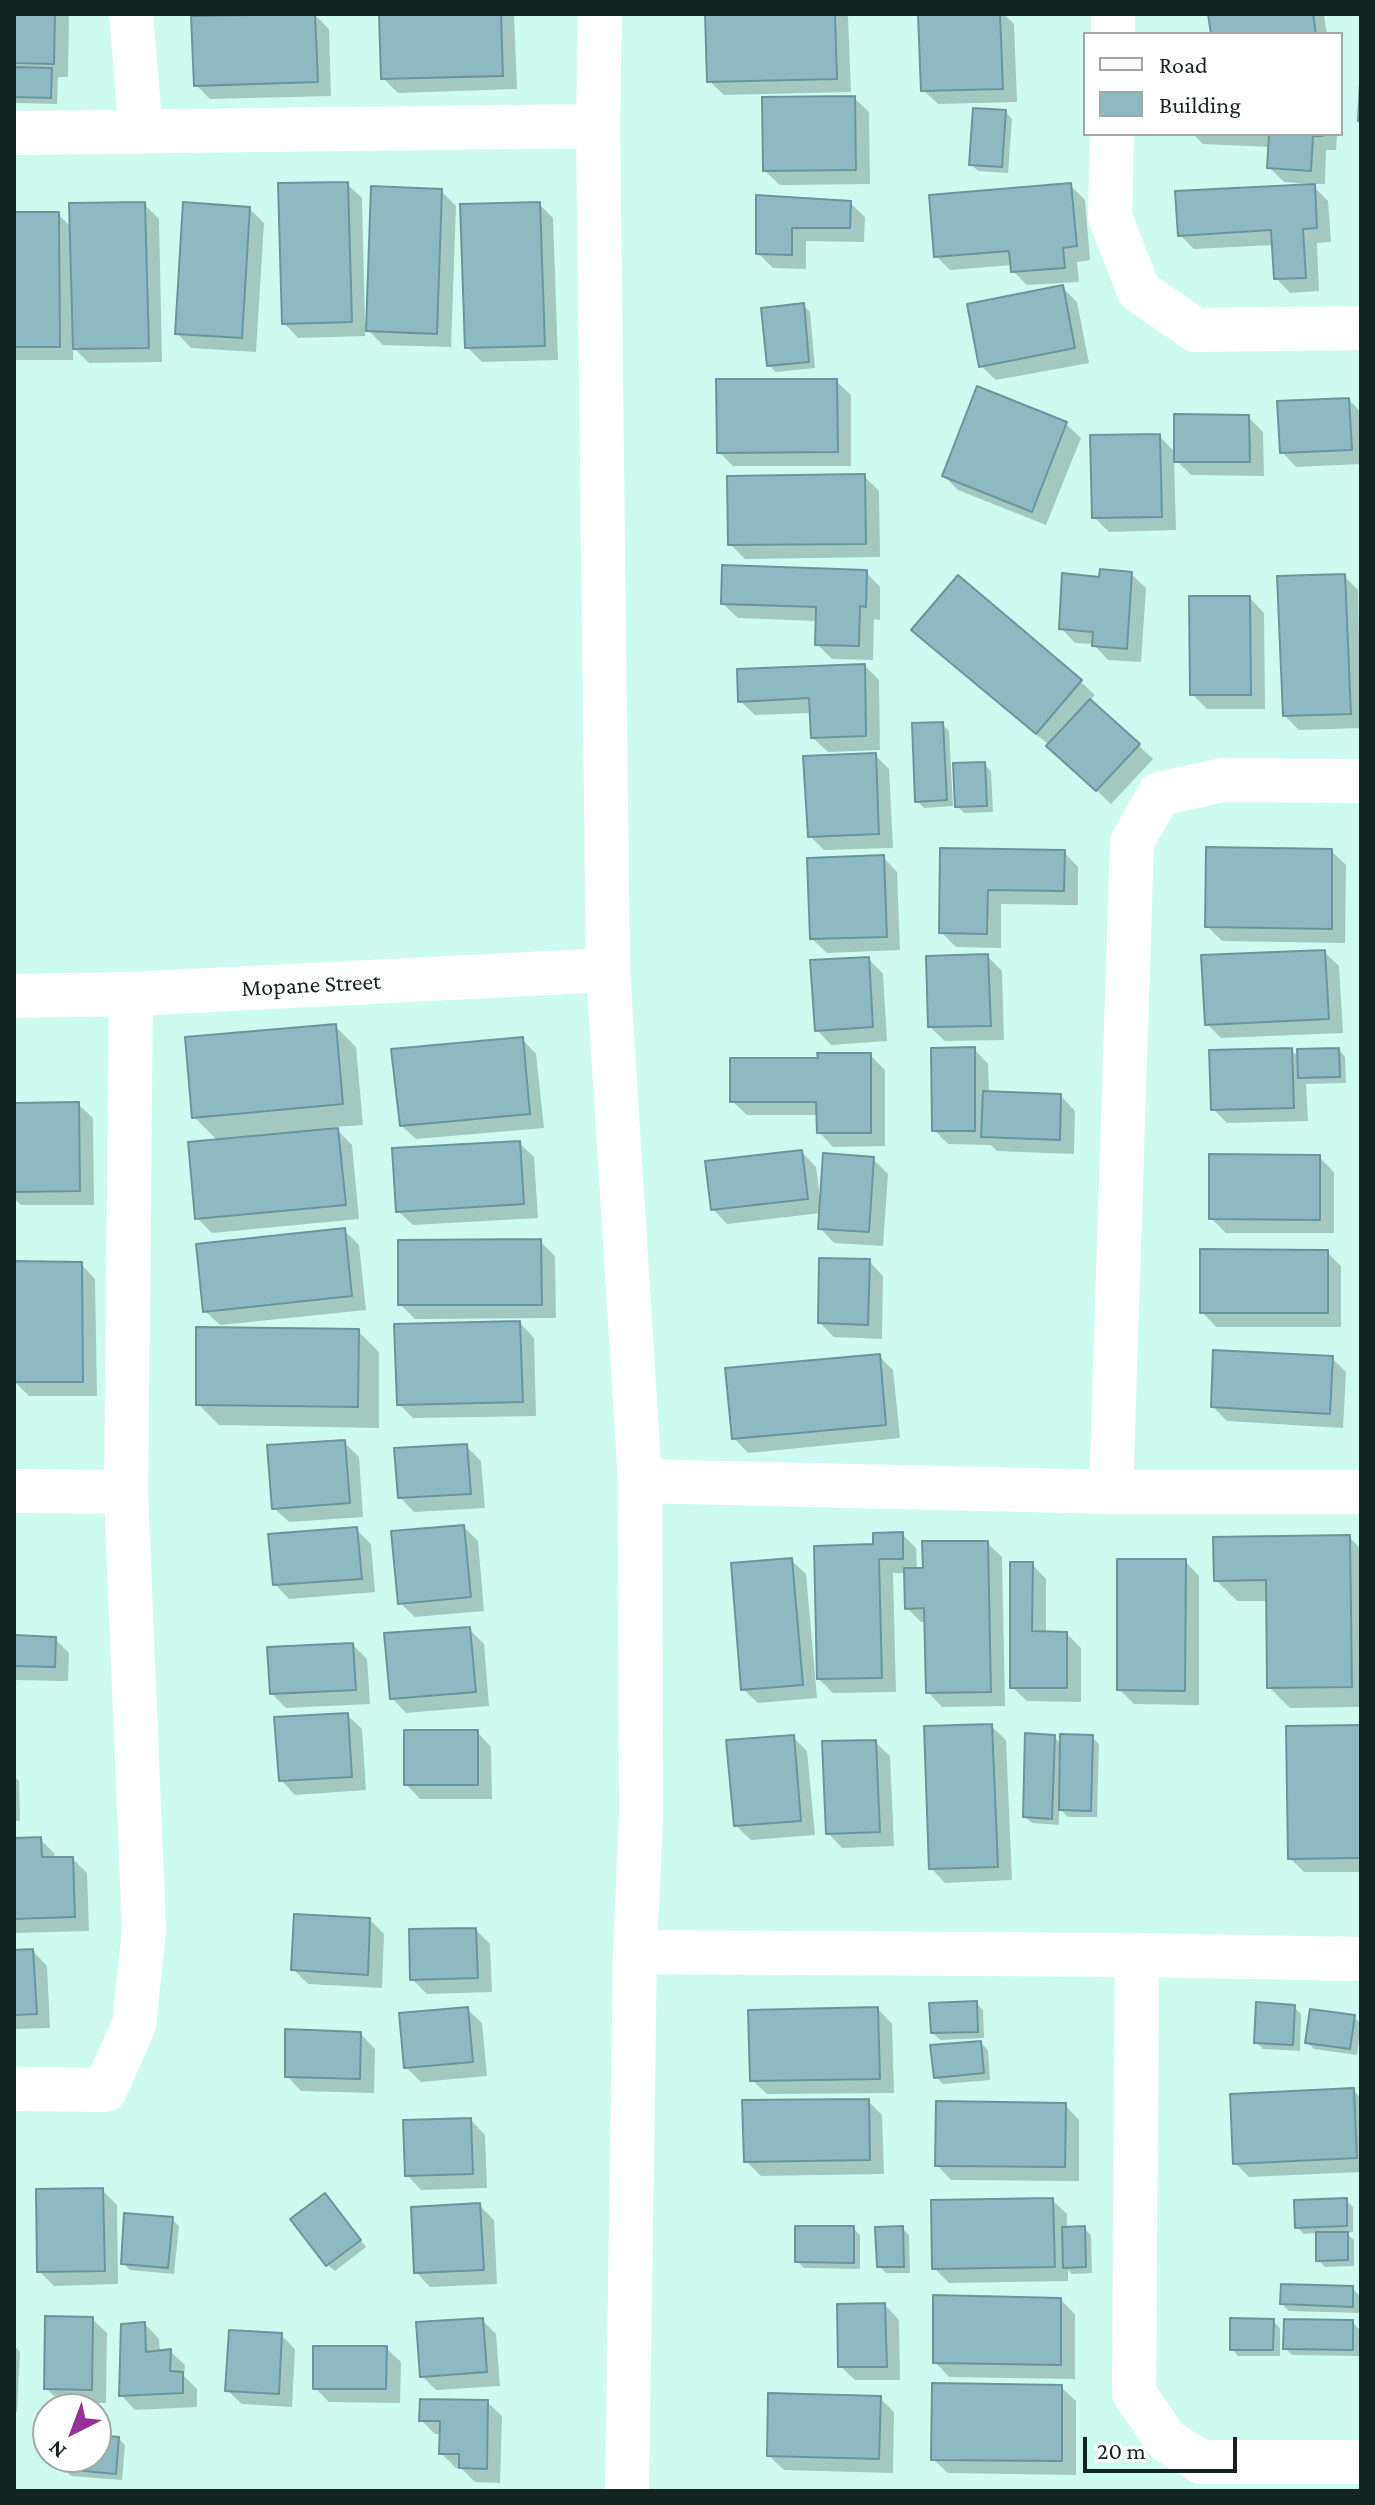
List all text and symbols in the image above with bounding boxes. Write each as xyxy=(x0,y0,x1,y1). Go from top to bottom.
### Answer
legend xyxy=(1083,32,1343,136)
text: Road xyxy=(1159,51,1208,78)
text: Building xyxy=(1159,91,1241,118)
street label: Mopane Street xyxy=(240,967,382,1003)
north arrow xyxy=(32,2393,112,2473)
scale bar xyxy=(1087,2421,1241,2471)
text: N xyxy=(43,2435,71,2464)
text: 20 m xyxy=(1097,2437,1146,2464)

